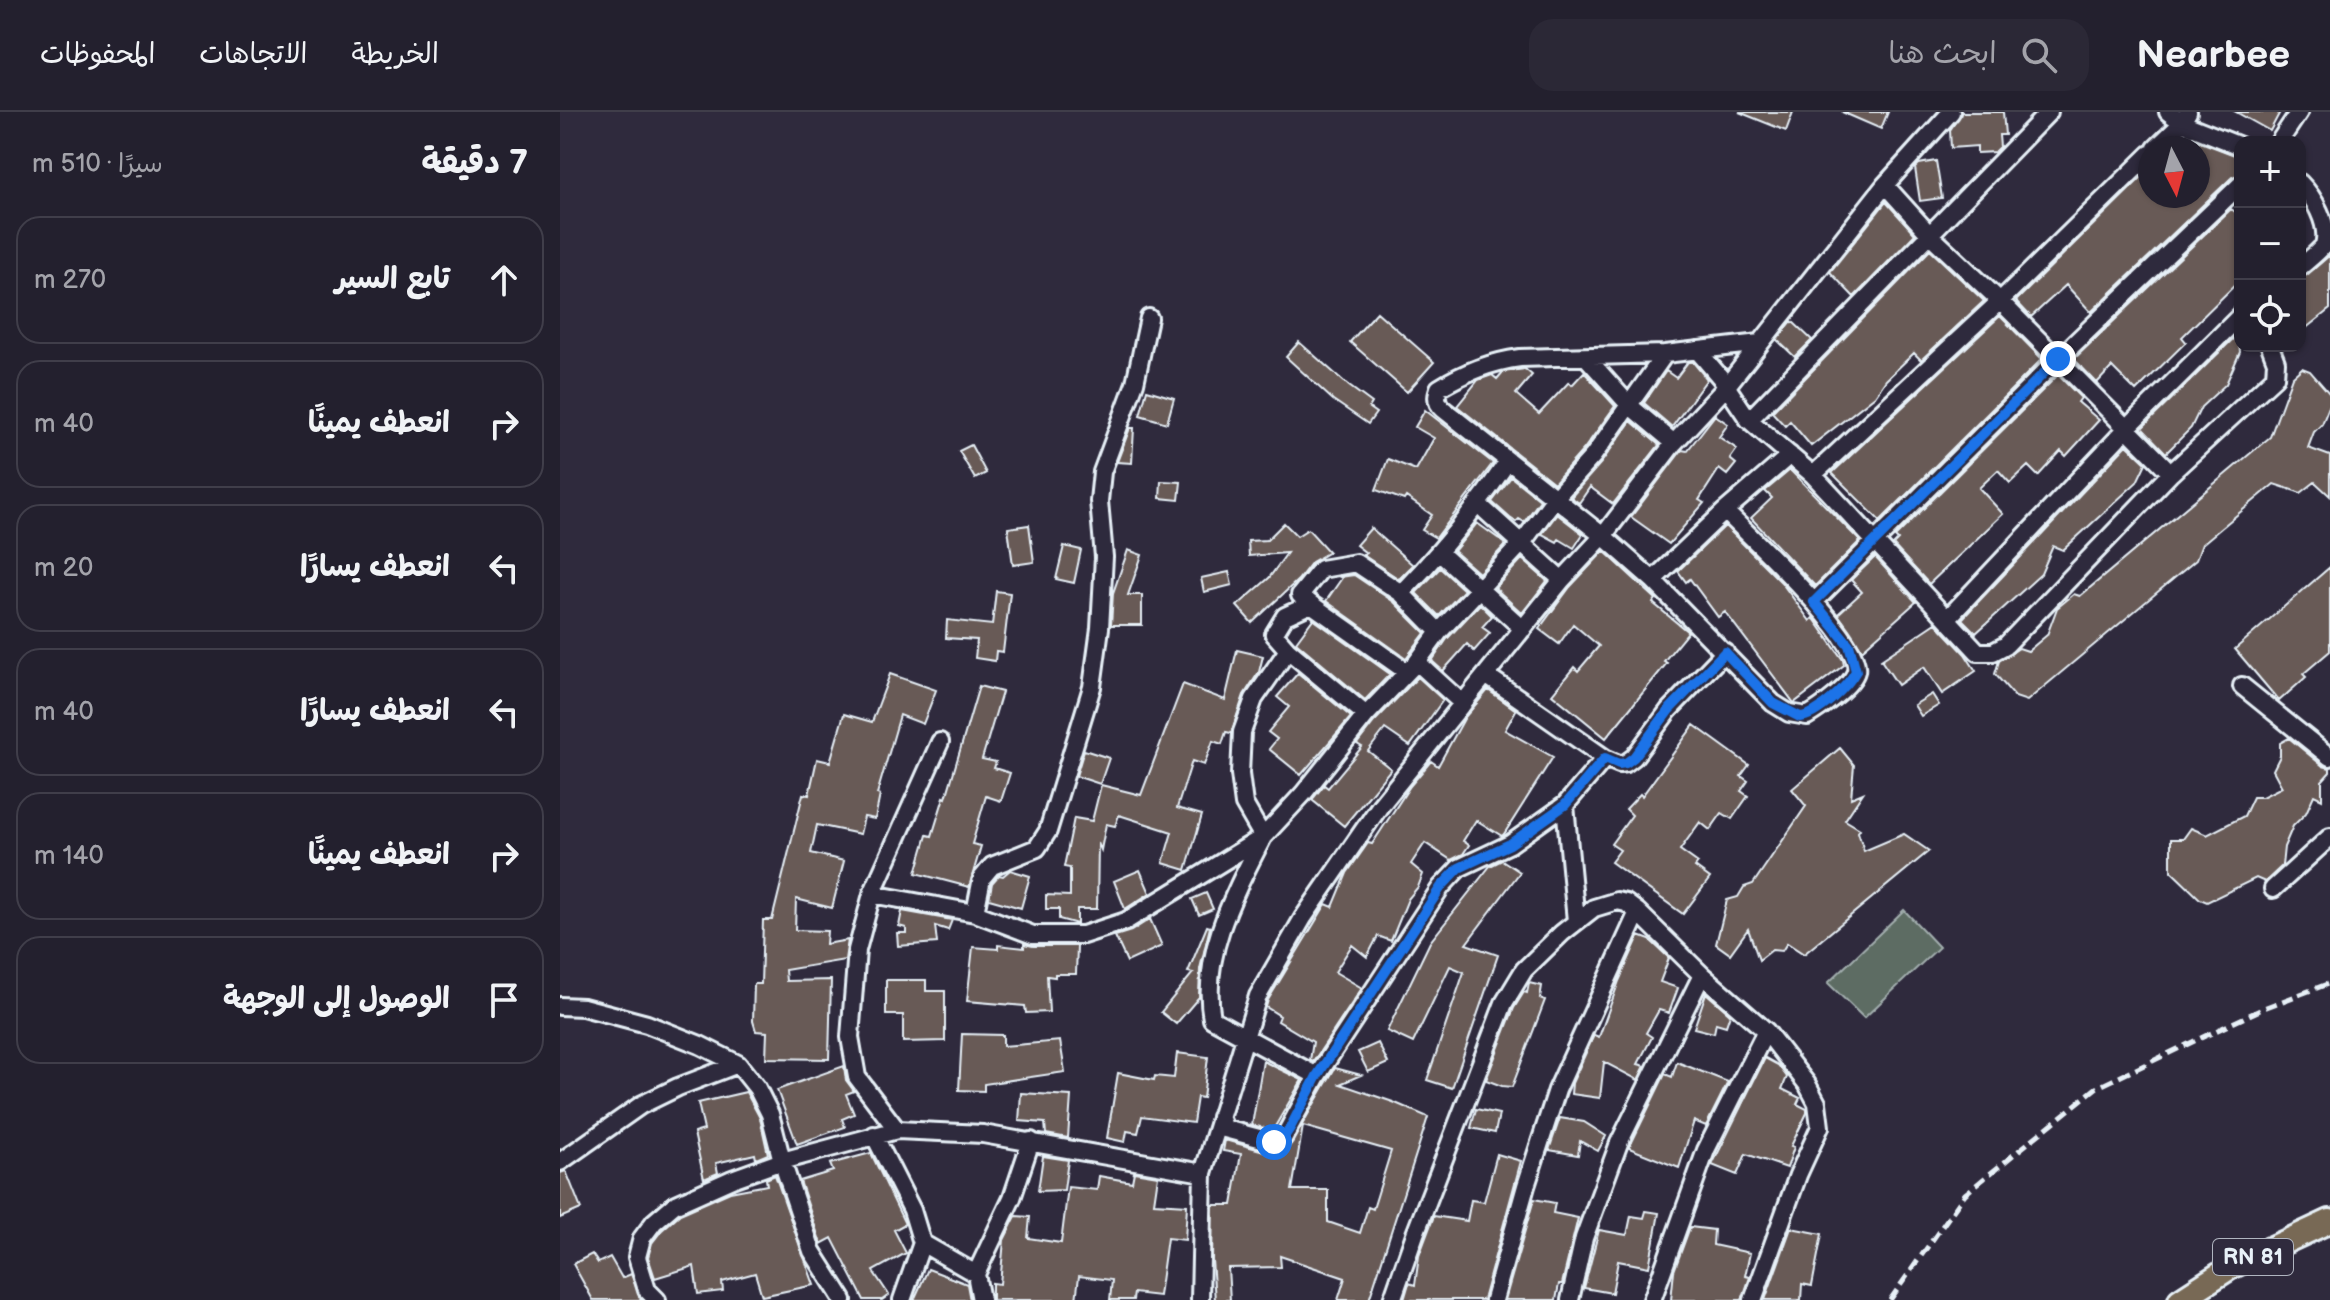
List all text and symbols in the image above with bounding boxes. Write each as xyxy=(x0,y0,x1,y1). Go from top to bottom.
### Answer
search box xyxy=(1529,19,2089,91)
icon: search xyxy=(2017,33,2061,77)
text: Nearbee xyxy=(2137,33,2290,78)
text: ابحث هنا xyxy=(1888,36,1997,72)
text: المحفوظات xyxy=(40,38,155,71)
text: الاتجاهات xyxy=(199,38,307,71)
text: الخريطة xyxy=(351,38,439,71)
north arrow xyxy=(2138,136,2210,208)
map controls xyxy=(2234,136,2306,352)
button: + xyxy=(2234,136,2306,208)
text: 7 دقيقة xyxy=(422,142,528,183)
text: سيرًا · 510 m xyxy=(32,149,163,180)
button: − xyxy=(2234,208,2306,280)
icon: ahead xyxy=(482,258,526,302)
text: تابع السير xyxy=(335,261,450,297)
text: 270 m xyxy=(34,265,106,296)
button: locate xyxy=(2234,280,2306,352)
route end xyxy=(2040,341,2076,377)
icon: right xyxy=(482,402,526,446)
text: انعطف يمينًا xyxy=(308,405,450,441)
text: 40 m xyxy=(34,409,94,440)
icon: left xyxy=(482,546,526,590)
text: انعطف يسارًا xyxy=(300,549,450,585)
text: 20 m xyxy=(34,553,93,584)
icon: left xyxy=(482,690,526,734)
text: انعطف يسارًا xyxy=(300,693,450,729)
text: 40 m xyxy=(34,697,94,728)
icon: right xyxy=(482,834,526,878)
text: انعطف يمينًا xyxy=(308,837,450,873)
text: 140 m xyxy=(34,841,104,872)
icon: arrive xyxy=(482,978,526,1022)
text: الوصول إلى الوجهة xyxy=(223,981,450,1017)
route start xyxy=(1256,1124,1292,1160)
road number: RN 81 xyxy=(2213,1239,2293,1275)

